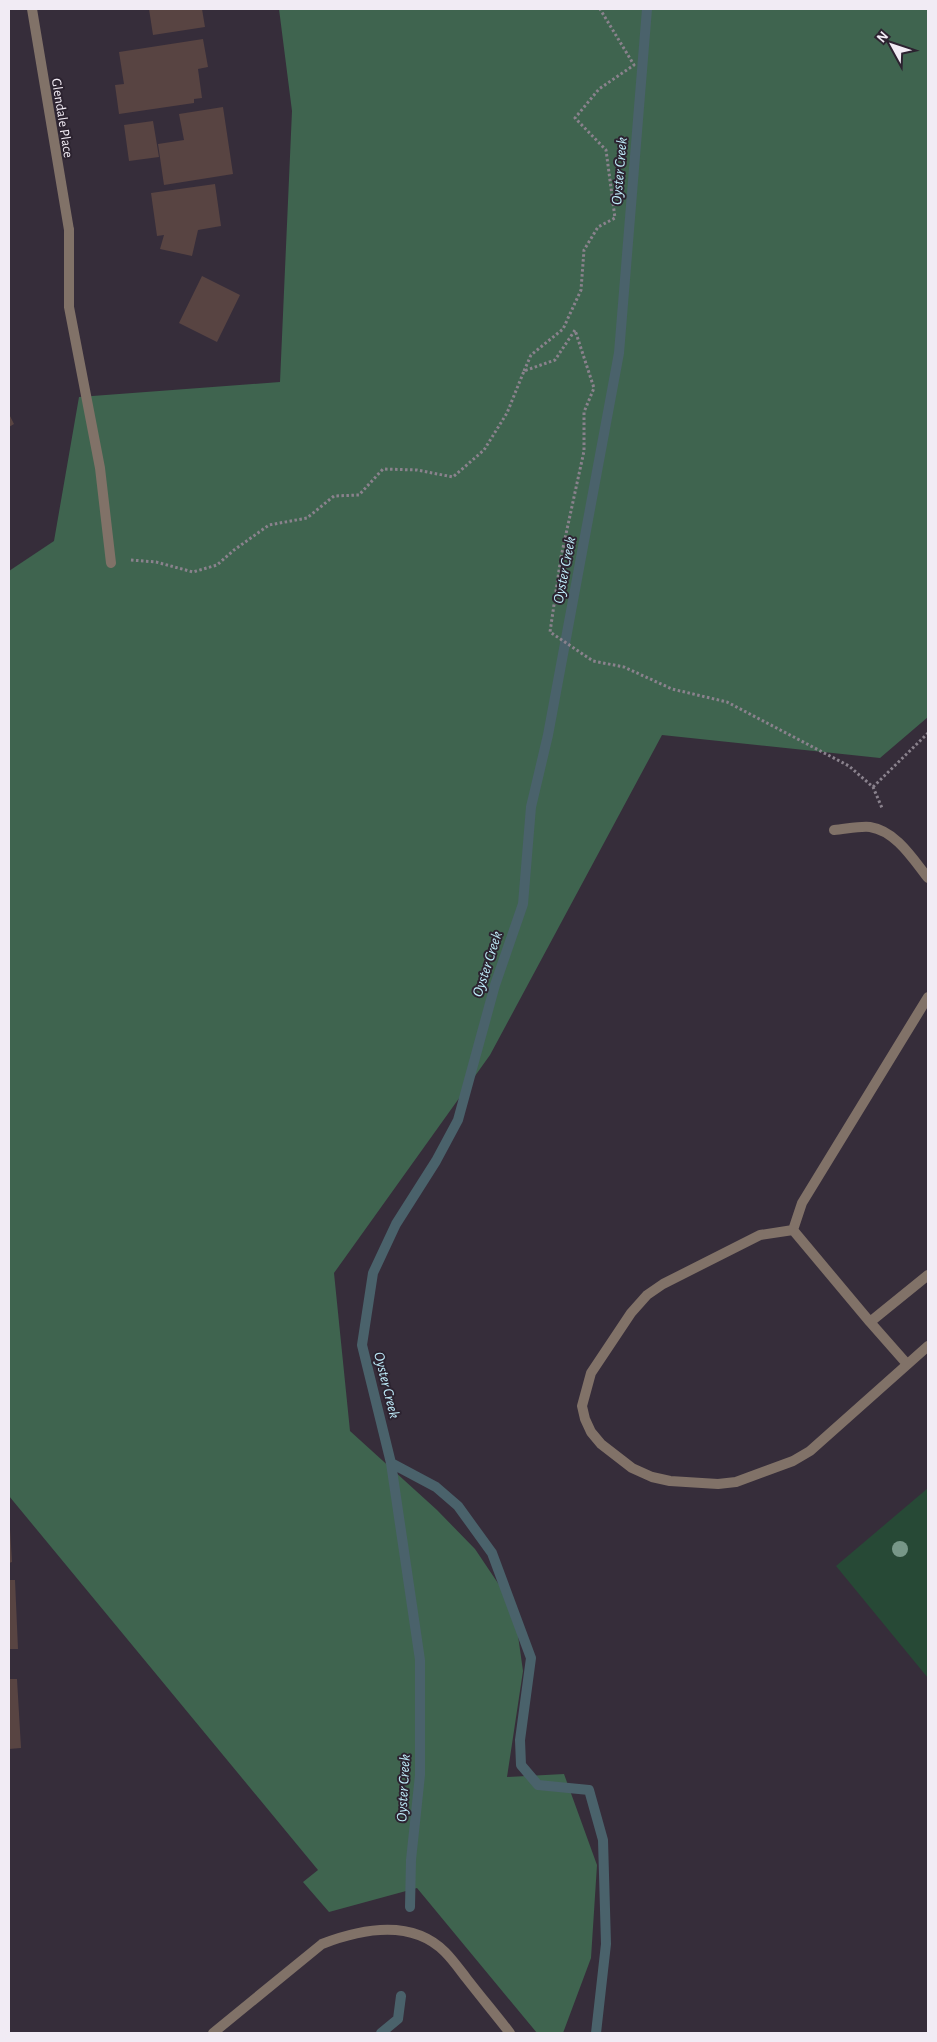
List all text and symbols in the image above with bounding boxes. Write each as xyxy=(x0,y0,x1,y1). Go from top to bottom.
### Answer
north arrow xyxy=(867,20,917,70)
text: N xyxy=(874,29,891,46)
street label: Glendale Place xyxy=(49,77,75,159)
water label: Oyster Creek xyxy=(609,136,630,206)
water label: Oyster Creek xyxy=(551,535,578,605)
water label: Oyster Creek xyxy=(470,929,505,999)
water label: Oyster Creek xyxy=(371,1350,402,1420)
water label: Oyster Creek xyxy=(394,1754,413,1822)

